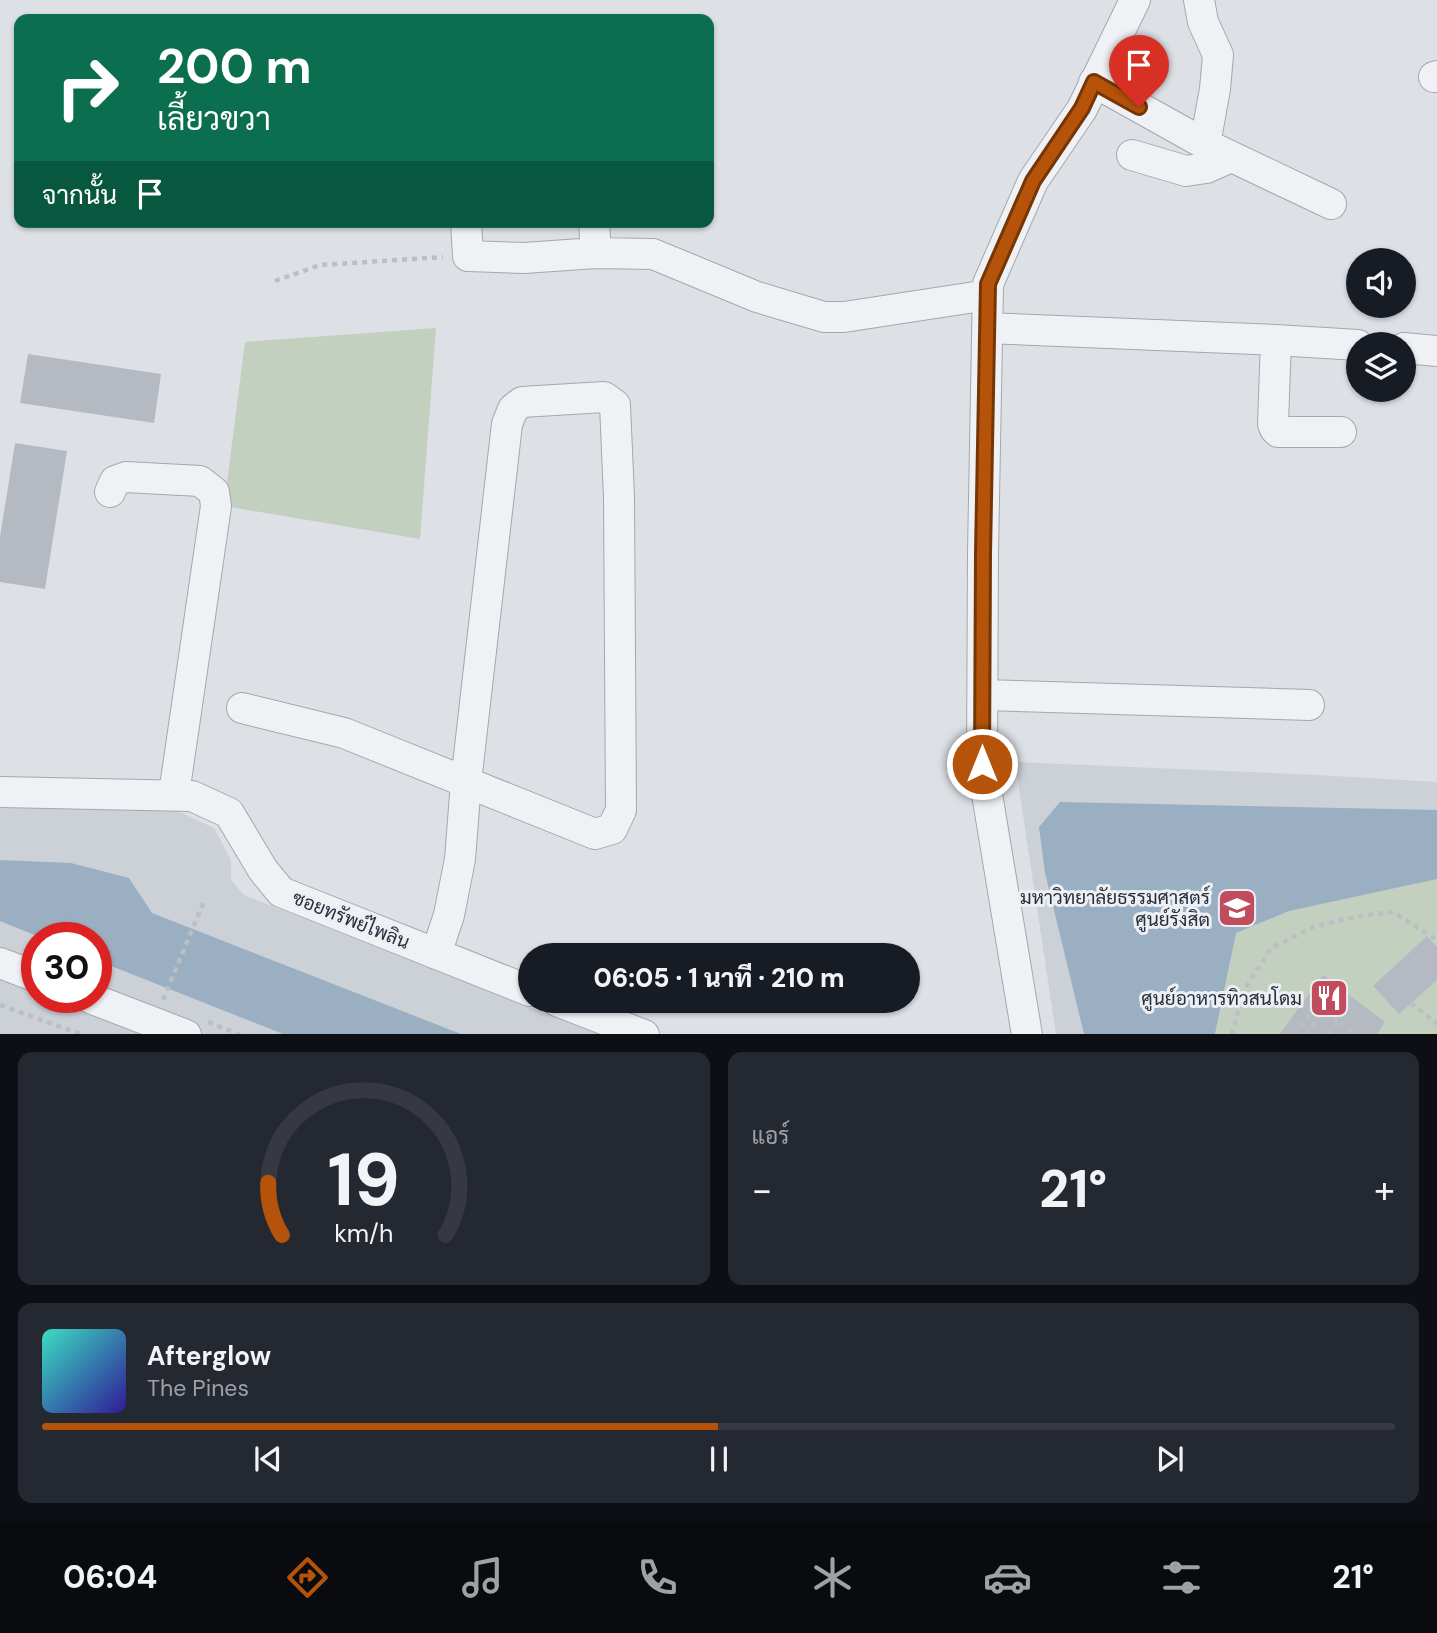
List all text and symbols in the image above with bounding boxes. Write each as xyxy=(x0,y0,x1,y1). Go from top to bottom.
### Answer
text: 200 m xyxy=(157,34,312,98)
pin xyxy=(1109,35,1169,107)
icon: right xyxy=(42,42,133,133)
icon: arrive xyxy=(1120,46,1158,84)
text: เลี้ยวขวา xyxy=(157,98,271,140)
icon: arrive xyxy=(131,175,169,213)
text: จากนั้น xyxy=(42,178,117,212)
map controls xyxy=(1346,248,1416,402)
button: sound xyxy=(1346,248,1416,318)
button: layers xyxy=(1346,332,1416,402)
position arrow xyxy=(945,727,1019,801)
street label: ซอยทรัพย์ไพลิน xyxy=(289,885,413,955)
place label: มหาวิทยาลัยธรรมศาสตร์ ศูนย์รังสิต xyxy=(1020,885,1210,933)
school or university icon: มหาวิทยาลัยธรรมศาสตร์ ศูนย์รังสิต xyxy=(1216,887,1258,929)
speed limit sign: 30 xyxy=(21,922,112,1013)
text: 06:05 · 1 นาที · 210 m xyxy=(593,961,845,995)
restaurant icon: ศูนย์อาหารทิวสนโดม xyxy=(1308,977,1350,1019)
place label: ศูนย์อาหารทิวสนโดม xyxy=(1141,986,1302,1012)
text: แอร์ xyxy=(752,1121,789,1151)
text: 19 xyxy=(327,1133,400,1228)
text: 21° xyxy=(1039,1155,1107,1223)
text: − xyxy=(752,1165,772,1215)
text: + xyxy=(1374,1165,1395,1215)
text: km/h xyxy=(334,1216,393,1249)
text: Afterglow xyxy=(147,1339,271,1373)
text: The Pines xyxy=(147,1373,249,1403)
icon: previous xyxy=(249,1440,287,1478)
icon: pause xyxy=(700,1440,738,1478)
icon: next xyxy=(1151,1440,1189,1478)
icon: directions xyxy=(283,1553,332,1602)
icon: music xyxy=(458,1553,507,1602)
icon: phone xyxy=(633,1553,682,1602)
icon: climate xyxy=(808,1553,857,1602)
icon: car xyxy=(983,1553,1032,1602)
icon: filters xyxy=(1157,1553,1206,1602)
text: 06:04 xyxy=(63,1556,157,1598)
text: 21° xyxy=(1332,1556,1374,1598)

